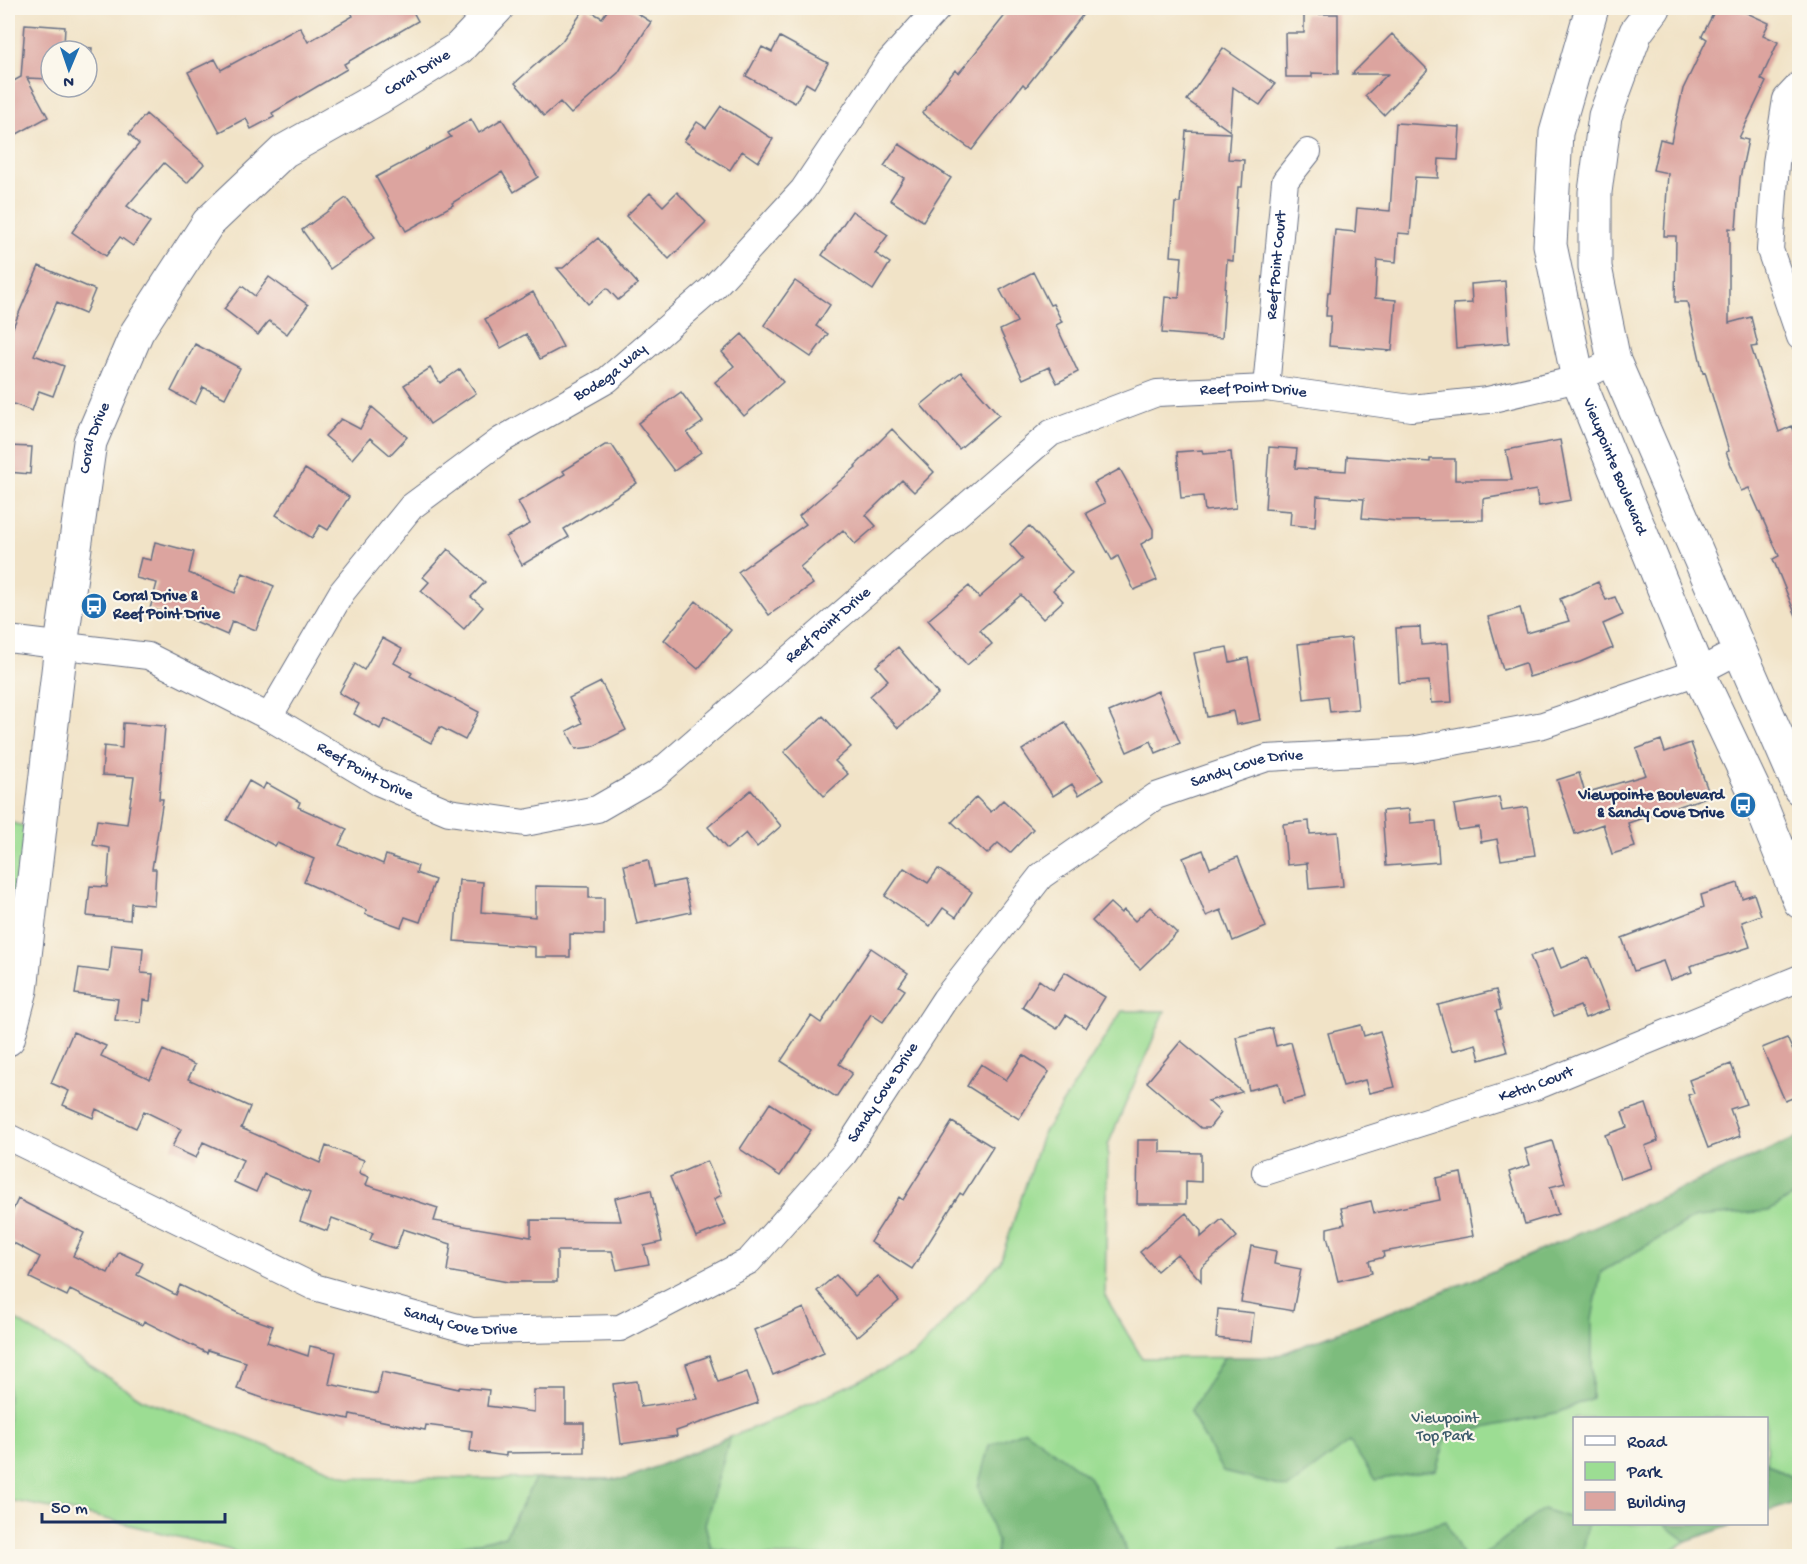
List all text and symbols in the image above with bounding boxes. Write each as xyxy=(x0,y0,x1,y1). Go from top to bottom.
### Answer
north arrow xyxy=(39,39,99,99)
street label: Coral Drive xyxy=(381,46,455,101)
text: N xyxy=(62,71,74,90)
street label: Reef Point Court xyxy=(1263,209,1292,321)
street label: Bodega Way xyxy=(570,340,651,407)
street label: Reef Point Drive xyxy=(1199,378,1309,403)
street label: Viewpointe Boulevard xyxy=(1577,395,1651,539)
street label: Coral Drive xyxy=(76,399,115,475)
street label: Reef Point Drive xyxy=(782,583,876,668)
place label: Coral Drive & Reef Point Drive xyxy=(112,588,221,625)
bus stop icon: Coral Drive & Reef Point Drive xyxy=(79,591,109,621)
street label: Reef Point Drive xyxy=(313,738,417,805)
street label: Sandy Cove Drive xyxy=(1189,746,1304,793)
place label: Viewpointe Boulevard & Sandy Cove Drive xyxy=(1577,787,1726,824)
bus stop icon: Viewpointe Boulevard & Sandy Cove Drive xyxy=(1728,790,1758,820)
street label: Sandy Cove Drive xyxy=(844,1039,924,1147)
street label: Ketch Court xyxy=(1497,1062,1578,1107)
street label: Sandy Cove Drive xyxy=(401,1303,518,1341)
park label: Viewpoint Top Park xyxy=(1411,1410,1480,1447)
legend xyxy=(1573,1417,1768,1525)
text: Road xyxy=(1627,1433,1668,1454)
text: Park xyxy=(1626,1463,1663,1484)
scale bar xyxy=(42,1486,225,1524)
text: Building xyxy=(1626,1493,1686,1514)
text: 50 m xyxy=(51,1499,88,1520)

